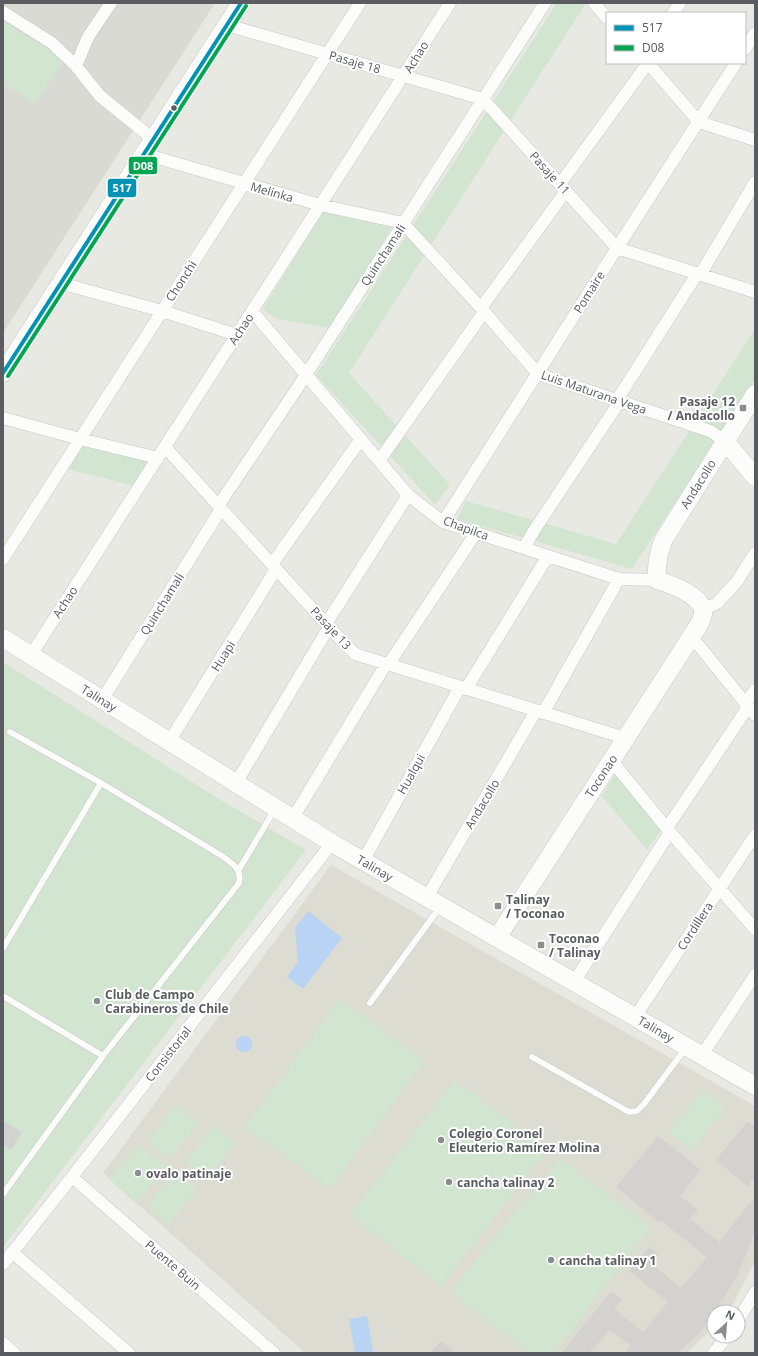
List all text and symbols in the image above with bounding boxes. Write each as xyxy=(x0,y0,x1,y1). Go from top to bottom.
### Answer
legend xyxy=(606,12,746,64)
text: 517 xyxy=(642,19,663,36)
street label: Achao xyxy=(400,38,432,76)
text: D08 xyxy=(642,39,665,56)
street label: Pasaje 18 xyxy=(327,47,383,77)
unlabelled marker xyxy=(169,103,179,113)
street label: Pasaje 11 xyxy=(526,148,574,198)
line badge: D08 xyxy=(128,156,158,175)
text: D08 xyxy=(133,158,153,173)
line badge: 517 xyxy=(107,178,137,198)
street label: Melinka xyxy=(249,178,295,206)
text: 517 xyxy=(113,180,131,195)
street label: Quinchamali xyxy=(357,221,409,289)
street label: Chonchi xyxy=(161,257,201,305)
street label: Pomaire xyxy=(569,267,609,316)
street label: Achao xyxy=(224,310,258,348)
street label: Luis Maturana Vega xyxy=(539,366,649,418)
place label: Pasaje 12 / Andacollo xyxy=(668,393,735,424)
marker: Pasaje 12 / Andacollo xyxy=(738,403,748,413)
street label: Andacollo xyxy=(676,456,720,512)
street label: Chapilca xyxy=(441,512,491,544)
street label: Quinchamali xyxy=(136,570,188,638)
street label: Achao xyxy=(48,583,82,621)
street label: Pasaje 13 xyxy=(307,603,355,653)
street label: Huapi xyxy=(207,637,239,675)
street label: Talinay xyxy=(78,680,121,716)
street label: Hualqui xyxy=(393,751,429,797)
street label: Toconao xyxy=(581,751,621,801)
street label: Andacollo xyxy=(460,776,504,832)
street label: Talinay xyxy=(354,851,397,886)
place label: Talinay / Toconao xyxy=(506,891,565,922)
street label: Cordillera xyxy=(673,899,717,953)
marker: Talinay / Toconao xyxy=(493,901,503,911)
place label: Toconao / Talinay xyxy=(549,930,601,961)
marker: Toconao / Talinay xyxy=(536,940,546,950)
place label: Club de Campo Carabineros de Chile xyxy=(105,986,229,1017)
marker: Club de Campo Carabineros de Chile xyxy=(92,996,102,1006)
street label: Talinay xyxy=(635,1012,678,1047)
street label: Consistorial xyxy=(141,1023,195,1085)
place label: Colegio Coronel Eleuterio Ramírez Molina xyxy=(449,1125,600,1156)
marker: Colegio Coronel Eleuterio Ramírez Molina xyxy=(436,1135,446,1145)
place label: ovalo patinaje xyxy=(146,1165,231,1182)
marker: ovalo patinaje xyxy=(133,1168,143,1178)
place label: cancha talinay 2 xyxy=(457,1174,555,1191)
marker: cancha talinay 2 xyxy=(444,1177,454,1187)
street label: Puente Buin xyxy=(142,1236,204,1294)
place label: cancha talinay 1 xyxy=(559,1252,656,1269)
marker: cancha talinay 1 xyxy=(546,1255,556,1265)
north arrow xyxy=(706,1304,746,1344)
text: N xyxy=(723,1306,738,1323)

